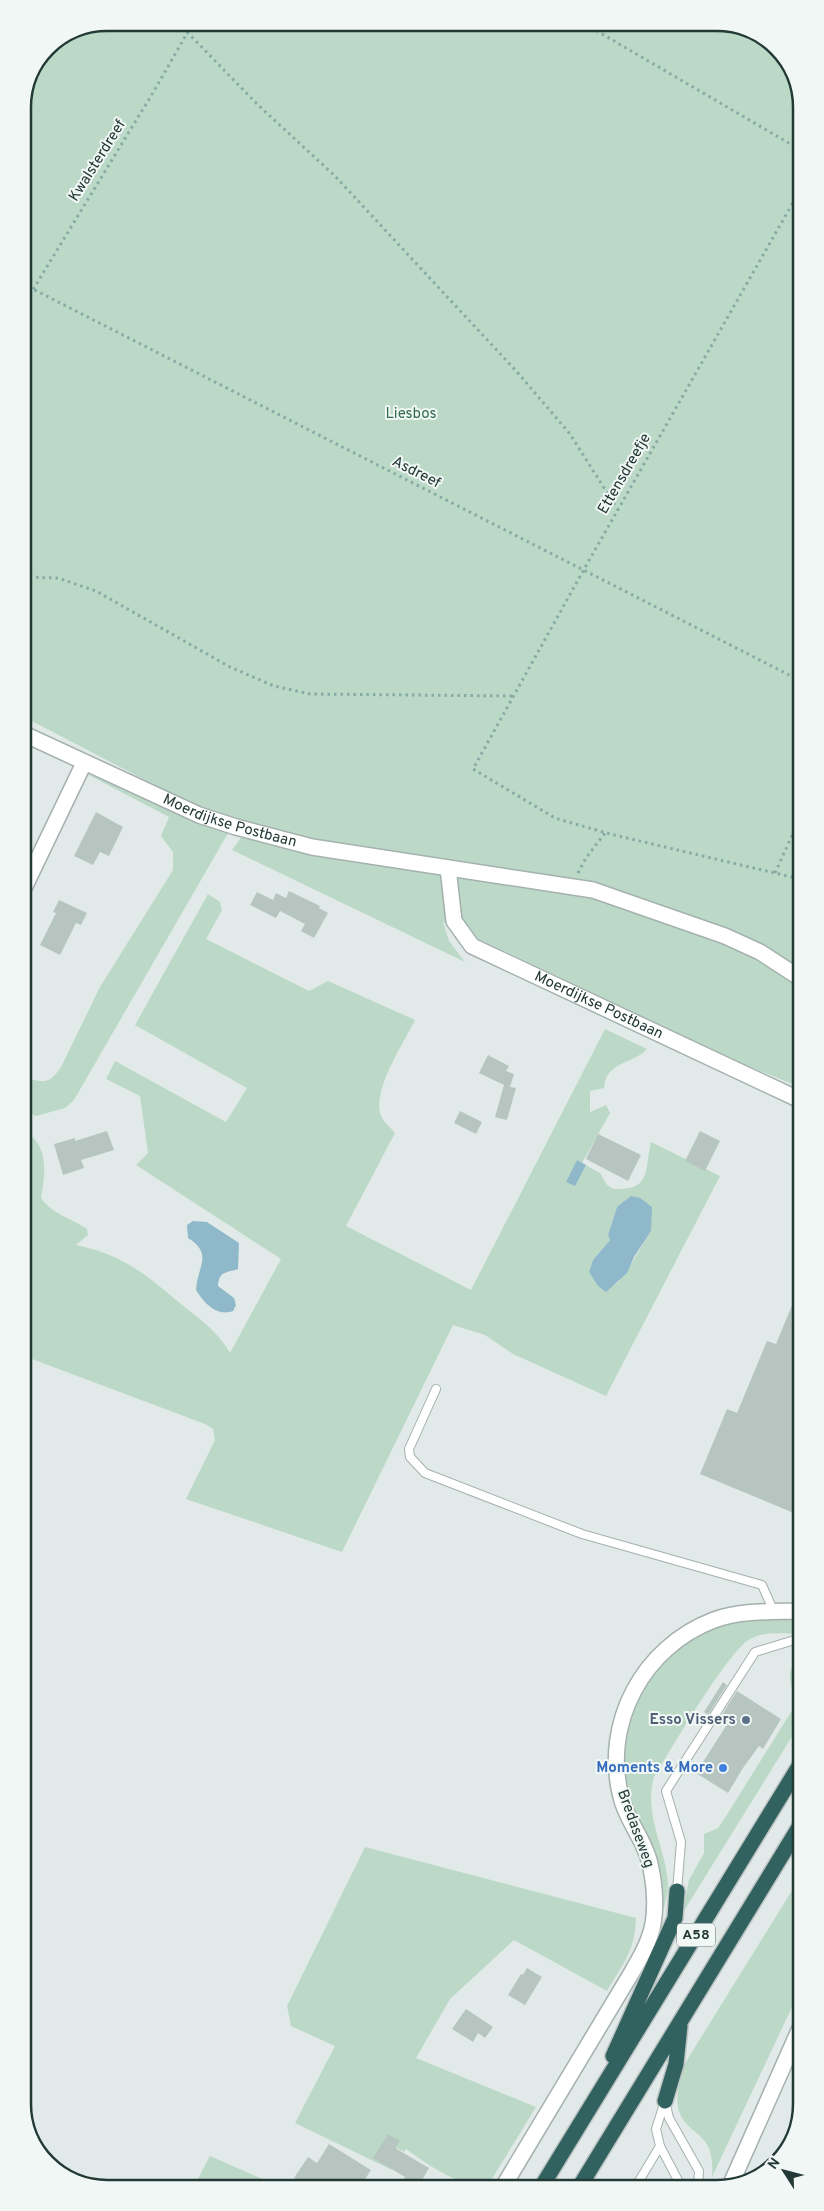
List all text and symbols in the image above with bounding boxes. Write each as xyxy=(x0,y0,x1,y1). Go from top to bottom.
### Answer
street label: Kwalsterdreef xyxy=(65,117,131,205)
park label: Liesbos xyxy=(385,405,437,424)
street label: Ettensdreefje xyxy=(594,430,656,518)
street label: Asdreef xyxy=(389,453,443,493)
street label: Moerdijkse Postbaan xyxy=(160,790,299,852)
street label: Moerdijkse Postbaan xyxy=(531,967,666,1044)
place label: Esso Vissers xyxy=(650,1711,736,1730)
marker: Esso Vissers xyxy=(740,1714,752,1726)
place label: Moments & More xyxy=(596,1759,713,1778)
marker: Moments & More xyxy=(717,1762,729,1774)
street label: Bredaseweg xyxy=(612,1787,658,1871)
road number: A58 xyxy=(677,1924,715,1946)
north arrow xyxy=(759,2146,809,2196)
text: N xyxy=(765,2155,785,2173)

